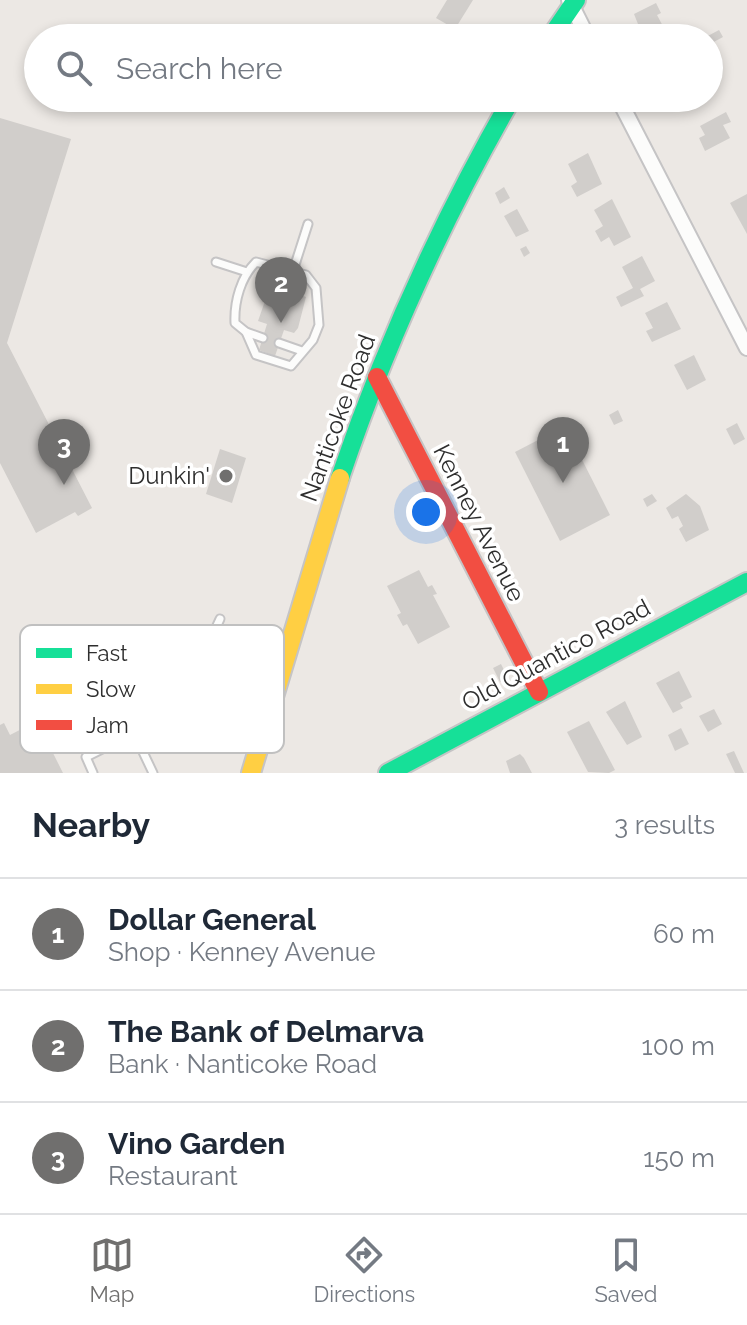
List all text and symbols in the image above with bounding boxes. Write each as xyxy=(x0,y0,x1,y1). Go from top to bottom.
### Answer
search box xyxy=(24,24,723,112)
icon: search xyxy=(52,46,96,90)
text: Search here xyxy=(116,51,283,86)
pin: 2 xyxy=(255,257,307,323)
street label: Nanticoke Road xyxy=(294,330,381,505)
pin: 1 xyxy=(537,417,589,483)
pin: 3 xyxy=(38,419,90,485)
street label: Kenney Avenue xyxy=(427,439,532,606)
place label: Dunkin' xyxy=(128,461,210,490)
marker: Dunkin' xyxy=(217,467,235,485)
your location xyxy=(406,492,446,532)
street label: Old Quantico Road xyxy=(457,593,655,716)
legend xyxy=(20,625,284,753)
text: Fast xyxy=(86,640,128,666)
text: Slow xyxy=(86,676,136,702)
text: Jam xyxy=(86,712,129,738)
text: Nearby xyxy=(32,805,150,845)
text: 3 results xyxy=(614,810,715,840)
text: Dollar General xyxy=(108,902,316,937)
text: 1 xyxy=(52,919,64,949)
text: 60 m xyxy=(653,919,715,949)
text: Shop · Kenney Avenue xyxy=(108,937,375,967)
text: The Bank of Delmarva xyxy=(108,1014,424,1049)
text: 2 xyxy=(51,1031,65,1061)
text: 100 m xyxy=(642,1031,715,1061)
text: Bank · Nanticoke Road xyxy=(108,1049,377,1079)
text: Vino Garden xyxy=(108,1126,285,1161)
text: 3 xyxy=(51,1143,65,1173)
text: 150 m xyxy=(643,1143,715,1173)
text: Restaurant xyxy=(108,1161,238,1191)
tab: Map xyxy=(90,1233,134,1307)
tab: Directions xyxy=(314,1233,415,1307)
tab: Saved xyxy=(594,1233,657,1307)

